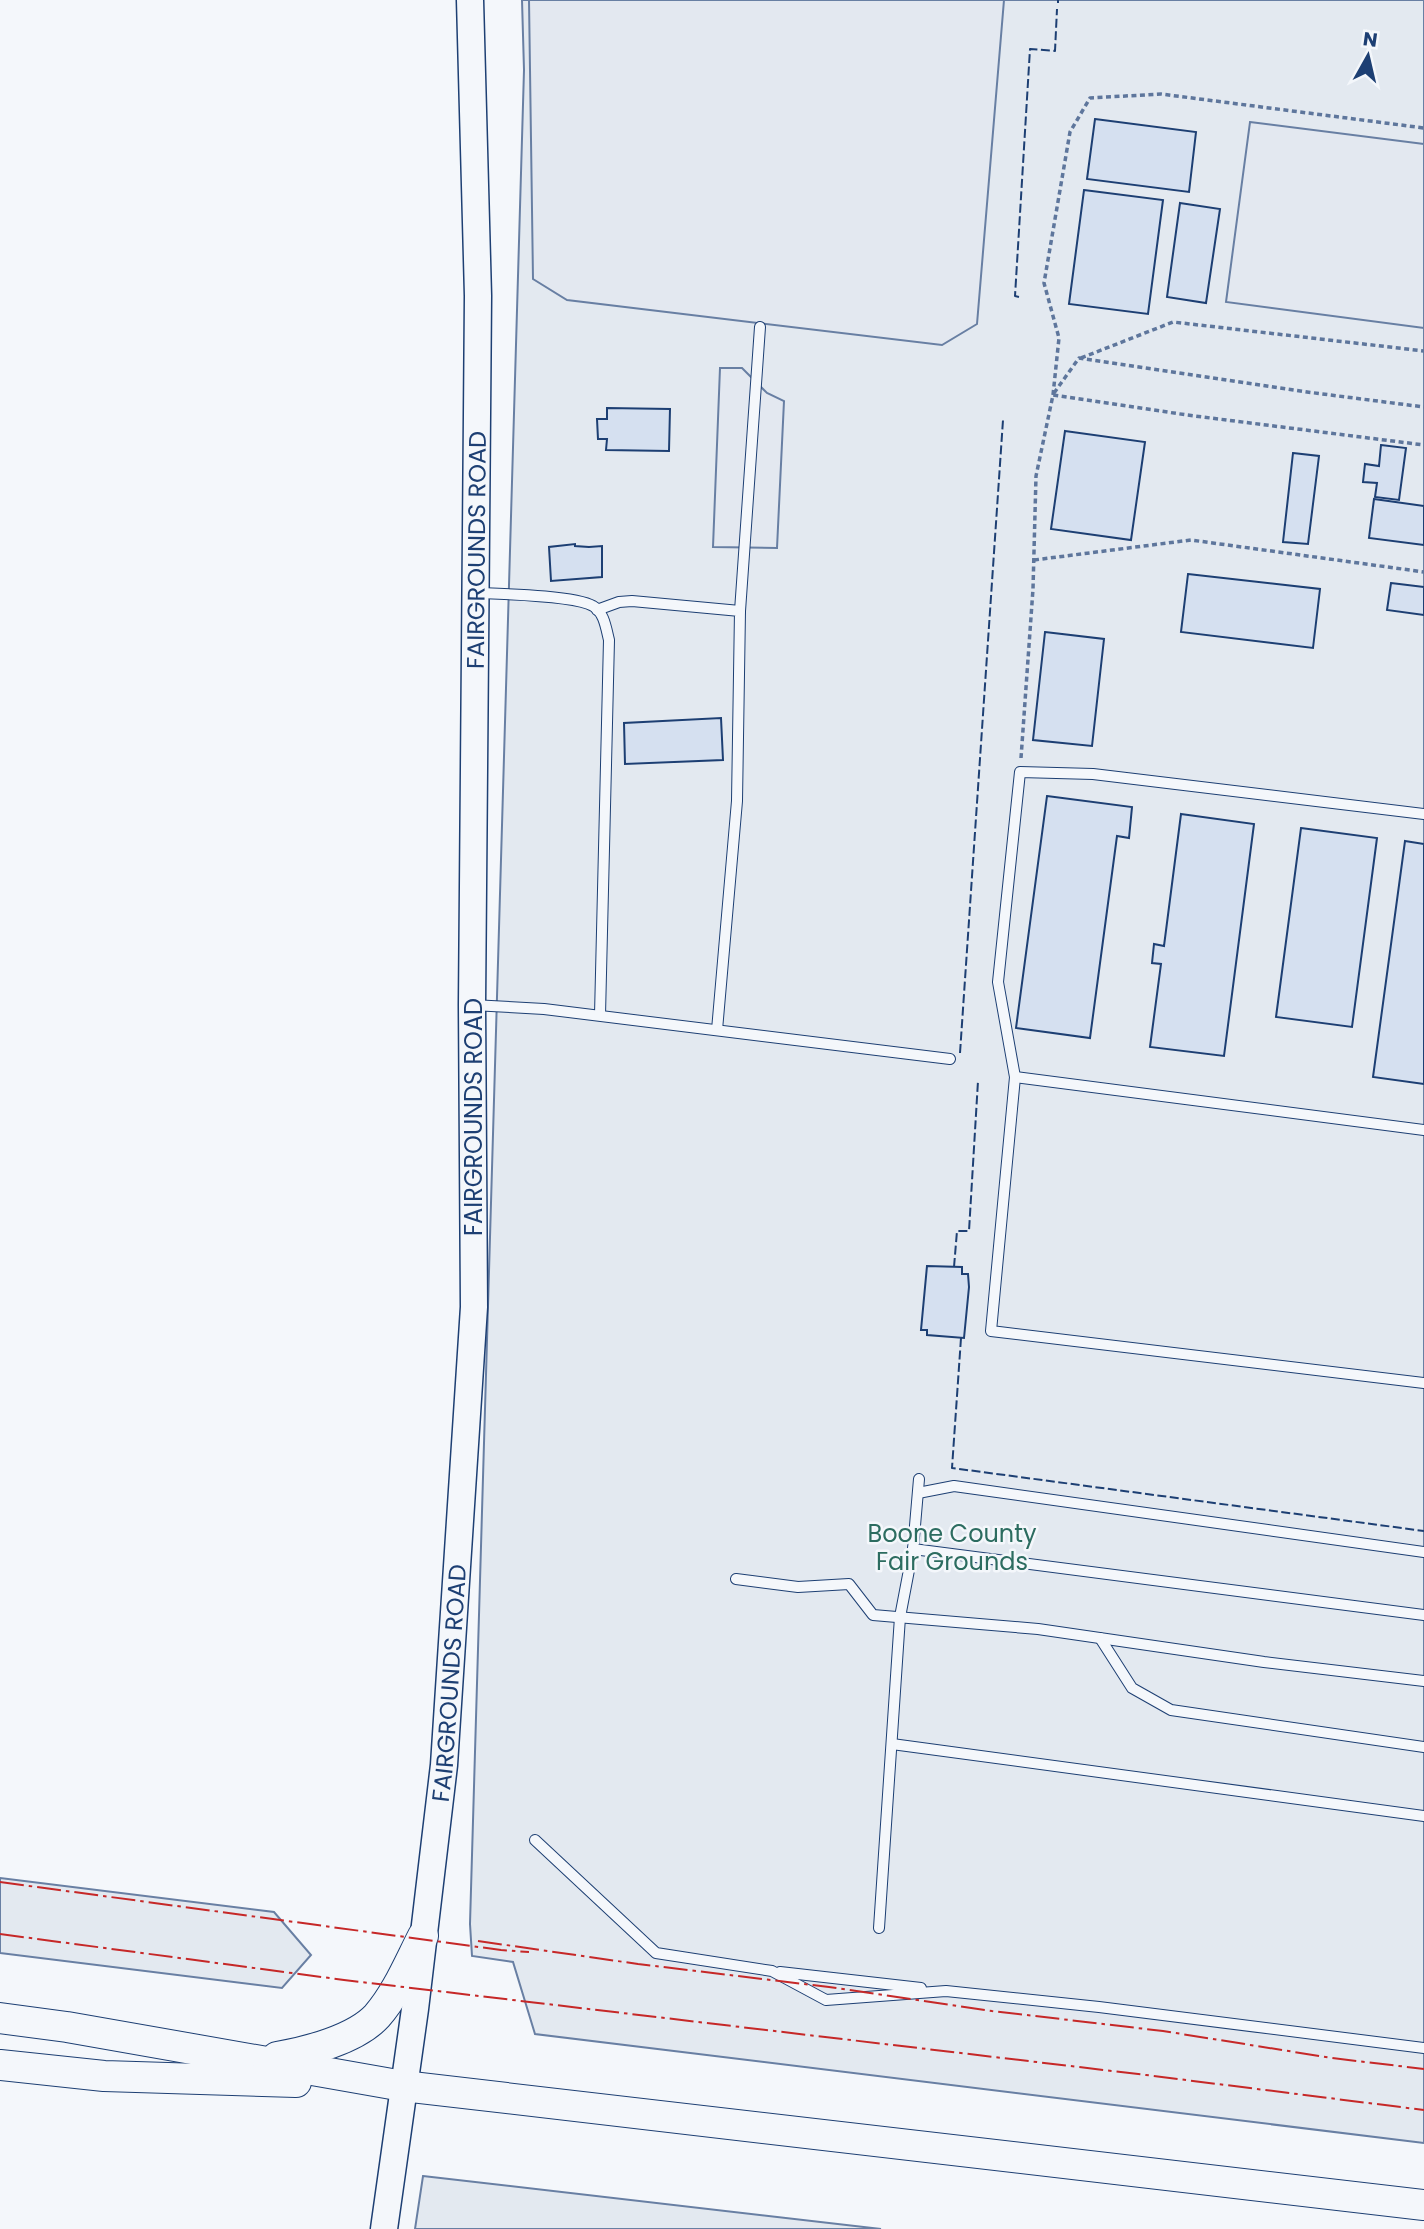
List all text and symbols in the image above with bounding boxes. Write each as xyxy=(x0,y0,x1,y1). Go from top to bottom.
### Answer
north arrow xyxy=(1333,21,1403,91)
text: N xyxy=(1361,25,1379,54)
street label: FAIRGROUNDS ROAD xyxy=(458,431,493,669)
street label: FAIRGROUNDS ROAD xyxy=(457,998,490,1236)
park label: Boone County Fair Grounds xyxy=(868,1517,1037,1578)
street label: FAIRGROUNDS ROAD xyxy=(423,1563,474,1804)

